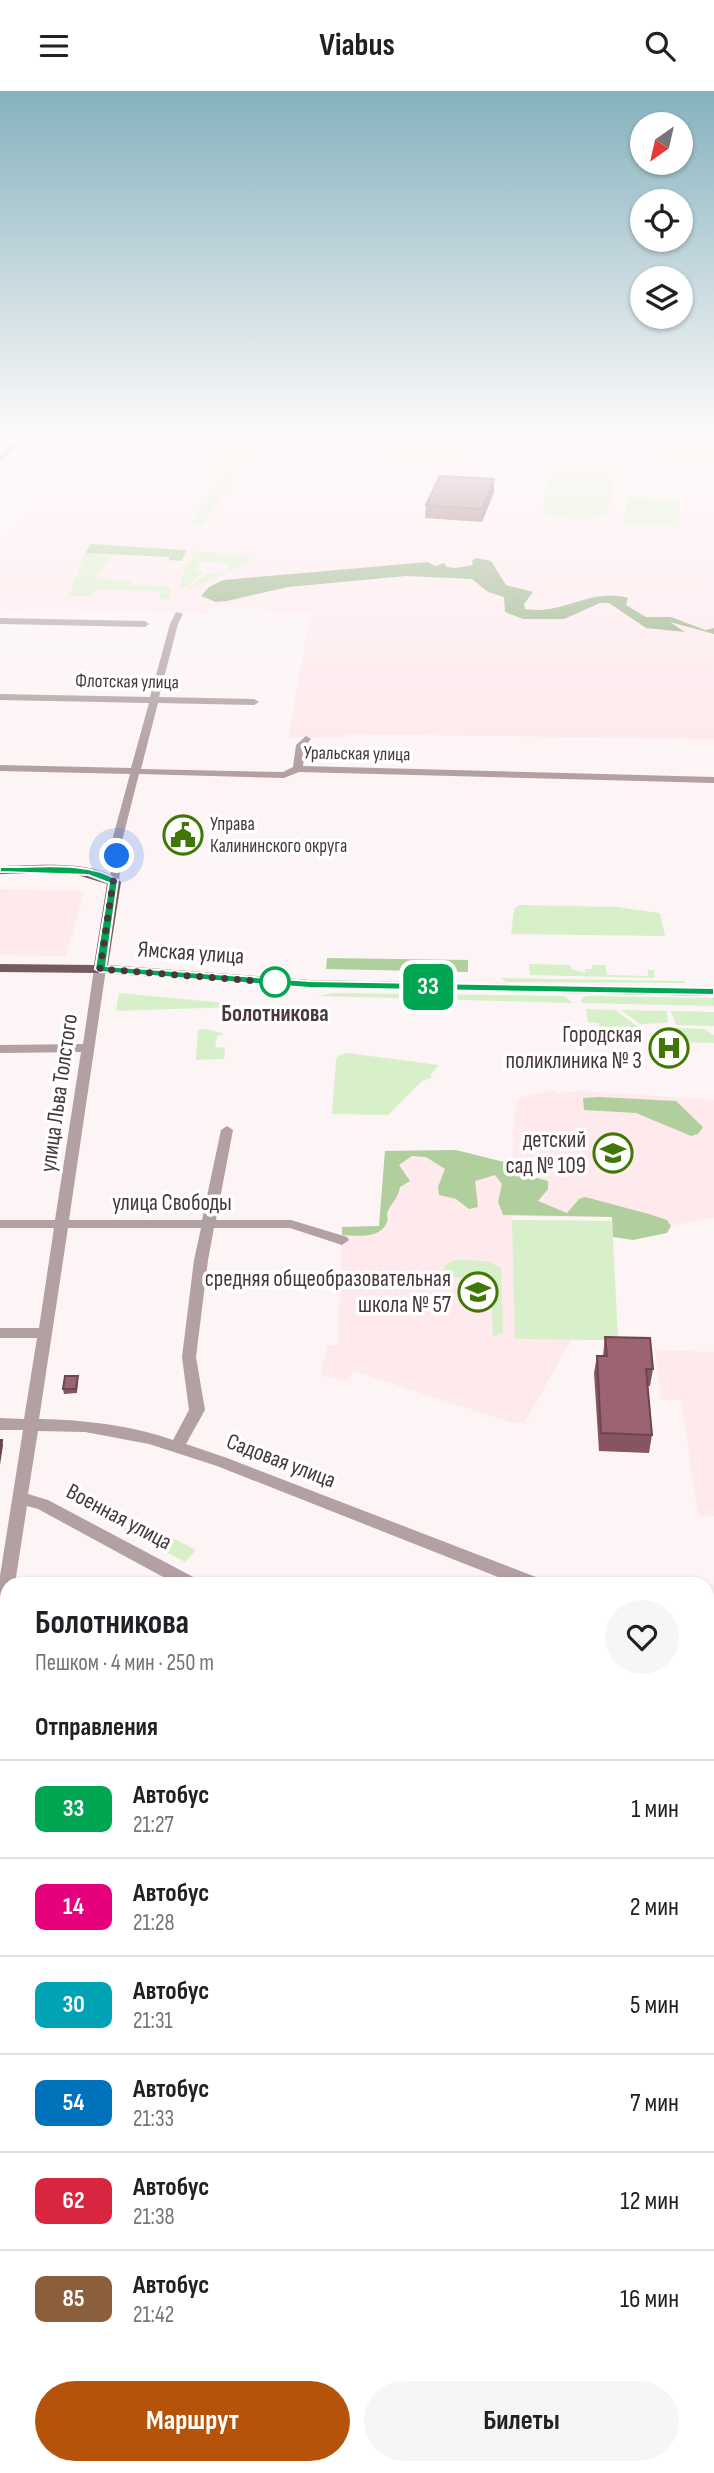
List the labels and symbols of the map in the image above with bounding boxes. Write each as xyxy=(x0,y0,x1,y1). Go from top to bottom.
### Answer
north arrow xyxy=(630,112,693,175)
street label: Флотская улица xyxy=(75,670,179,694)
street label: Уральская улица xyxy=(303,742,411,766)
place label: Управа Калининского округа xyxy=(210,813,347,858)
public building icon: Управа Калининского округа xyxy=(162,814,204,856)
your location xyxy=(99,838,134,873)
street label: Ямская улица xyxy=(137,935,245,971)
line badge: 33 xyxy=(396,964,460,1010)
marker: Болотникова xyxy=(260,967,290,997)
place label: Болотникова xyxy=(221,1000,329,1028)
street label: улица Льва Толстого xyxy=(34,1012,84,1174)
place label: Городская поликлиника № 3 xyxy=(506,1021,642,1075)
hospital icon: Городская поликлиника № 3 xyxy=(648,1027,690,1069)
place label: детский сад № 109 xyxy=(506,1126,586,1180)
school or university icon: детский сад № 109 xyxy=(592,1132,634,1174)
street label: улица Свободы xyxy=(112,1189,232,1217)
place label: средняя общеобразовательная школа № 57 xyxy=(205,1265,451,1319)
school or university icon: средняя общеобразовательная школа № 57 xyxy=(457,1271,499,1313)
street label: Садовая улица xyxy=(223,1427,339,1495)
street label: Военная улица xyxy=(61,1478,177,1556)

